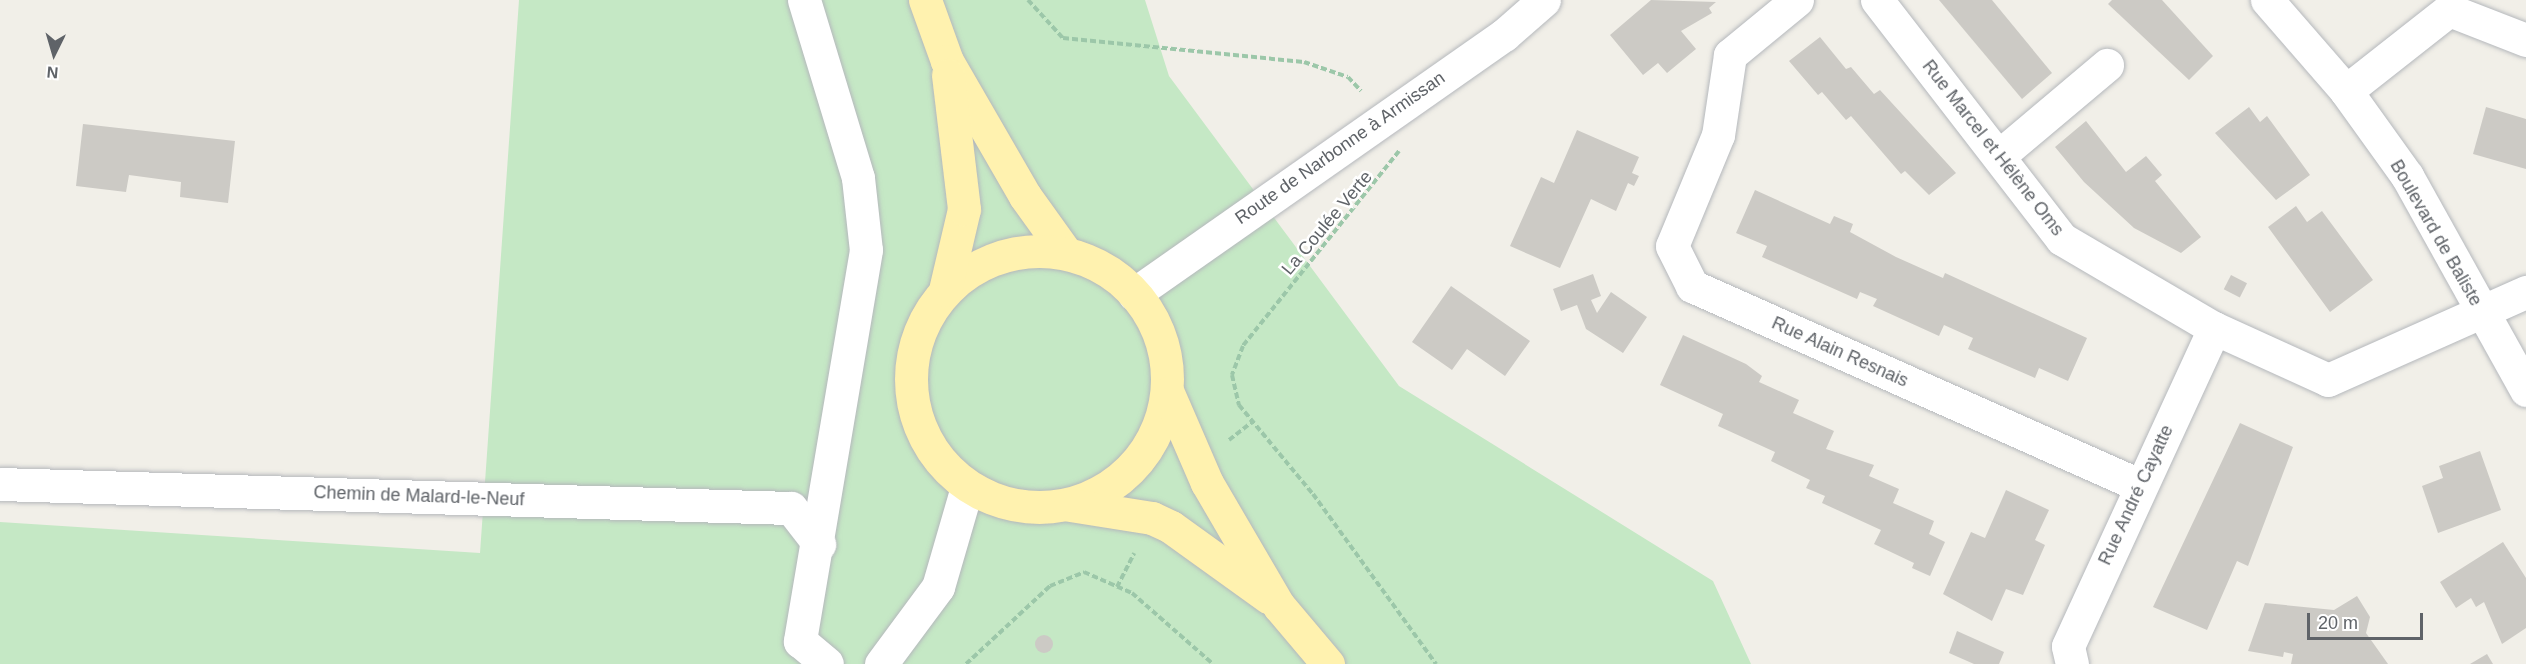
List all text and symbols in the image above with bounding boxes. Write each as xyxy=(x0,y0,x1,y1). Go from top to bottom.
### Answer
north arrow xyxy=(24,24,84,84)
street label: Rue Marcel et Hélène Oms xyxy=(1918,56,2068,240)
text: N xyxy=(46,63,59,81)
street label: Route de Narbonne à Armissan xyxy=(1231,67,1449,229)
street label: Boulevard de Baliste xyxy=(2385,156,2487,310)
street label: La Coulée Verte xyxy=(1277,167,1377,279)
street label: Rue Alain Resnais xyxy=(1768,312,1912,392)
street label: Rue André Cayatte xyxy=(2094,421,2178,569)
street label: Chemin de Malard-le-Neuf xyxy=(313,482,525,510)
scale bar xyxy=(2310,601,2426,639)
text: 20 m xyxy=(2318,613,2358,633)

